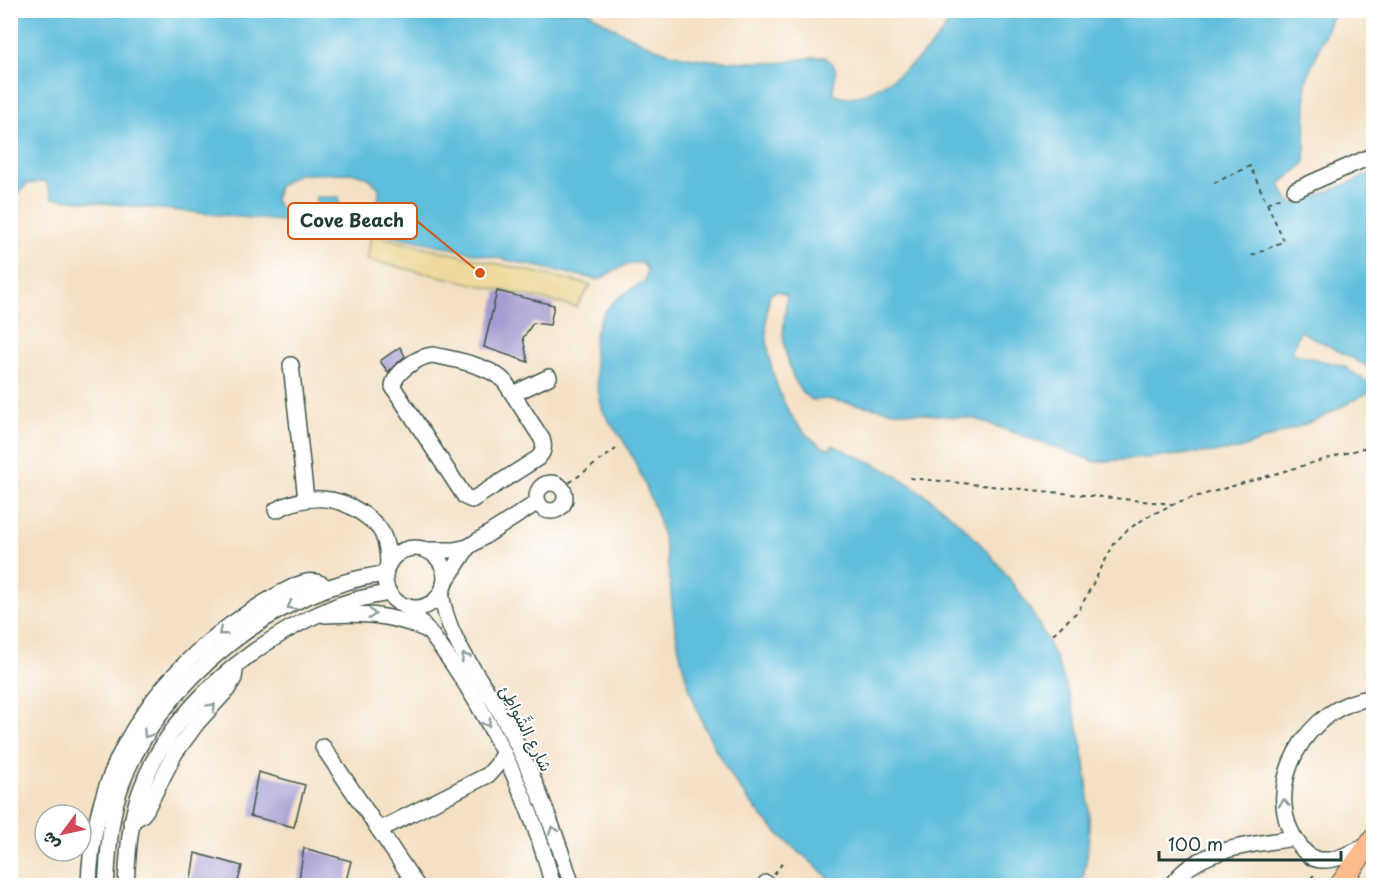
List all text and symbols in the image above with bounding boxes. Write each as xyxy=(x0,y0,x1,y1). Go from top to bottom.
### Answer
callout: Cove Beach xyxy=(288,203,417,239)
text: Cove Beach xyxy=(300,206,404,233)
one-way arrow xyxy=(286,599,297,610)
one-way arrow xyxy=(368,607,377,620)
one-way arrow xyxy=(218,624,229,635)
one-way arrow xyxy=(462,652,473,663)
street label: شارع الشَّواطِئ xyxy=(494,681,559,776)
one-way arrow xyxy=(205,703,216,714)
one-way arrow xyxy=(480,717,491,727)
one-way arrow xyxy=(143,728,154,739)
one-way arrow xyxy=(1277,798,1290,807)
north arrow xyxy=(33,803,93,863)
scale bar xyxy=(1159,824,1340,862)
one-way arrow xyxy=(548,825,561,836)
text: ش xyxy=(35,828,64,856)
text: 100 m xyxy=(1168,830,1223,857)

